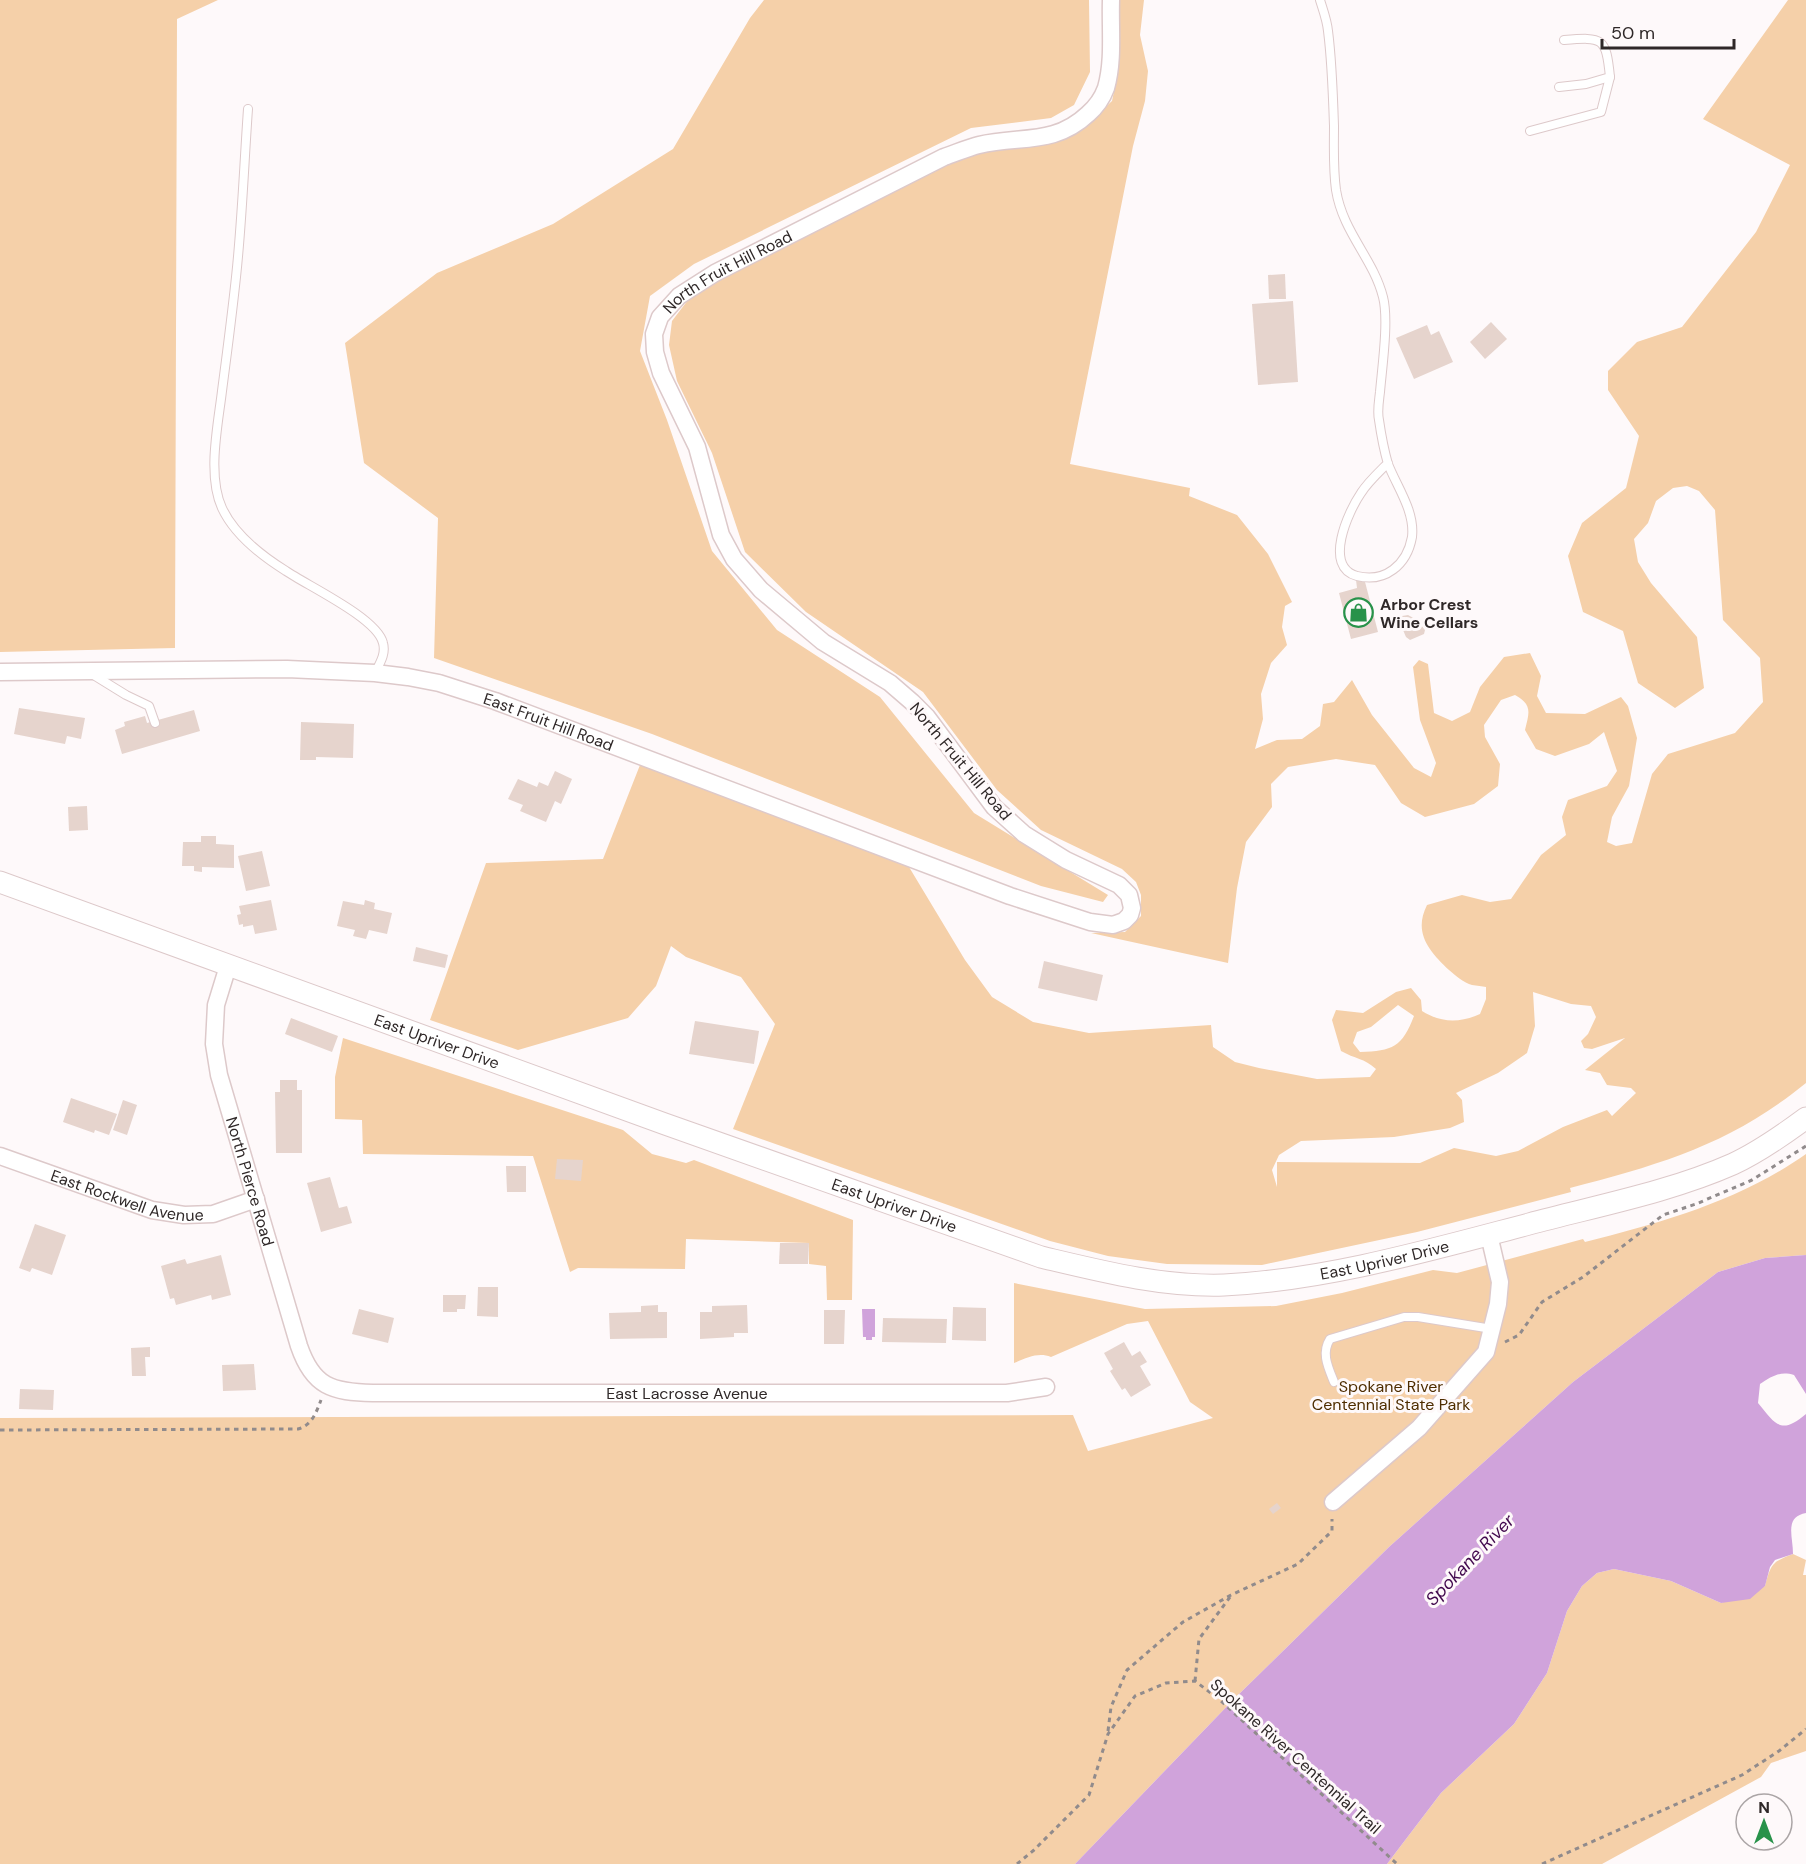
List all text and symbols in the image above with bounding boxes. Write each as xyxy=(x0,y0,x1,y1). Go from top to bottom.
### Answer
scale bar xyxy=(1602,12,1734,50)
text: 50 m xyxy=(1611,21,1655,45)
street label: North Fruit Hill Road xyxy=(658,226,796,318)
place label: Arbor Crest Wine Cellars xyxy=(1380,594,1478,633)
shop icon: Arbor Crest Wine Cellars xyxy=(1343,597,1375,629)
street label: East Fruit Hill Road xyxy=(481,688,616,756)
street label: North Fruit Hill Road xyxy=(905,698,1016,825)
street label: East Upriver Drive xyxy=(371,1009,502,1074)
street label: North Pierce Road xyxy=(221,1114,279,1249)
street label: East Rockwell Avenue xyxy=(48,1165,204,1226)
street label: East Upriver Drive xyxy=(829,1174,960,1237)
street label: East Upriver Drive xyxy=(1319,1235,1451,1285)
park label: Spokane River Centennial State Park xyxy=(1312,1376,1470,1415)
street label: East Lacrosse Avenue xyxy=(606,1383,768,1404)
water label: Spokane River xyxy=(1420,1508,1521,1611)
street label: Spokane River Centennial Trail xyxy=(1206,1674,1385,1839)
north arrow xyxy=(1734,1792,1794,1852)
text: N xyxy=(1758,1797,1770,1818)

